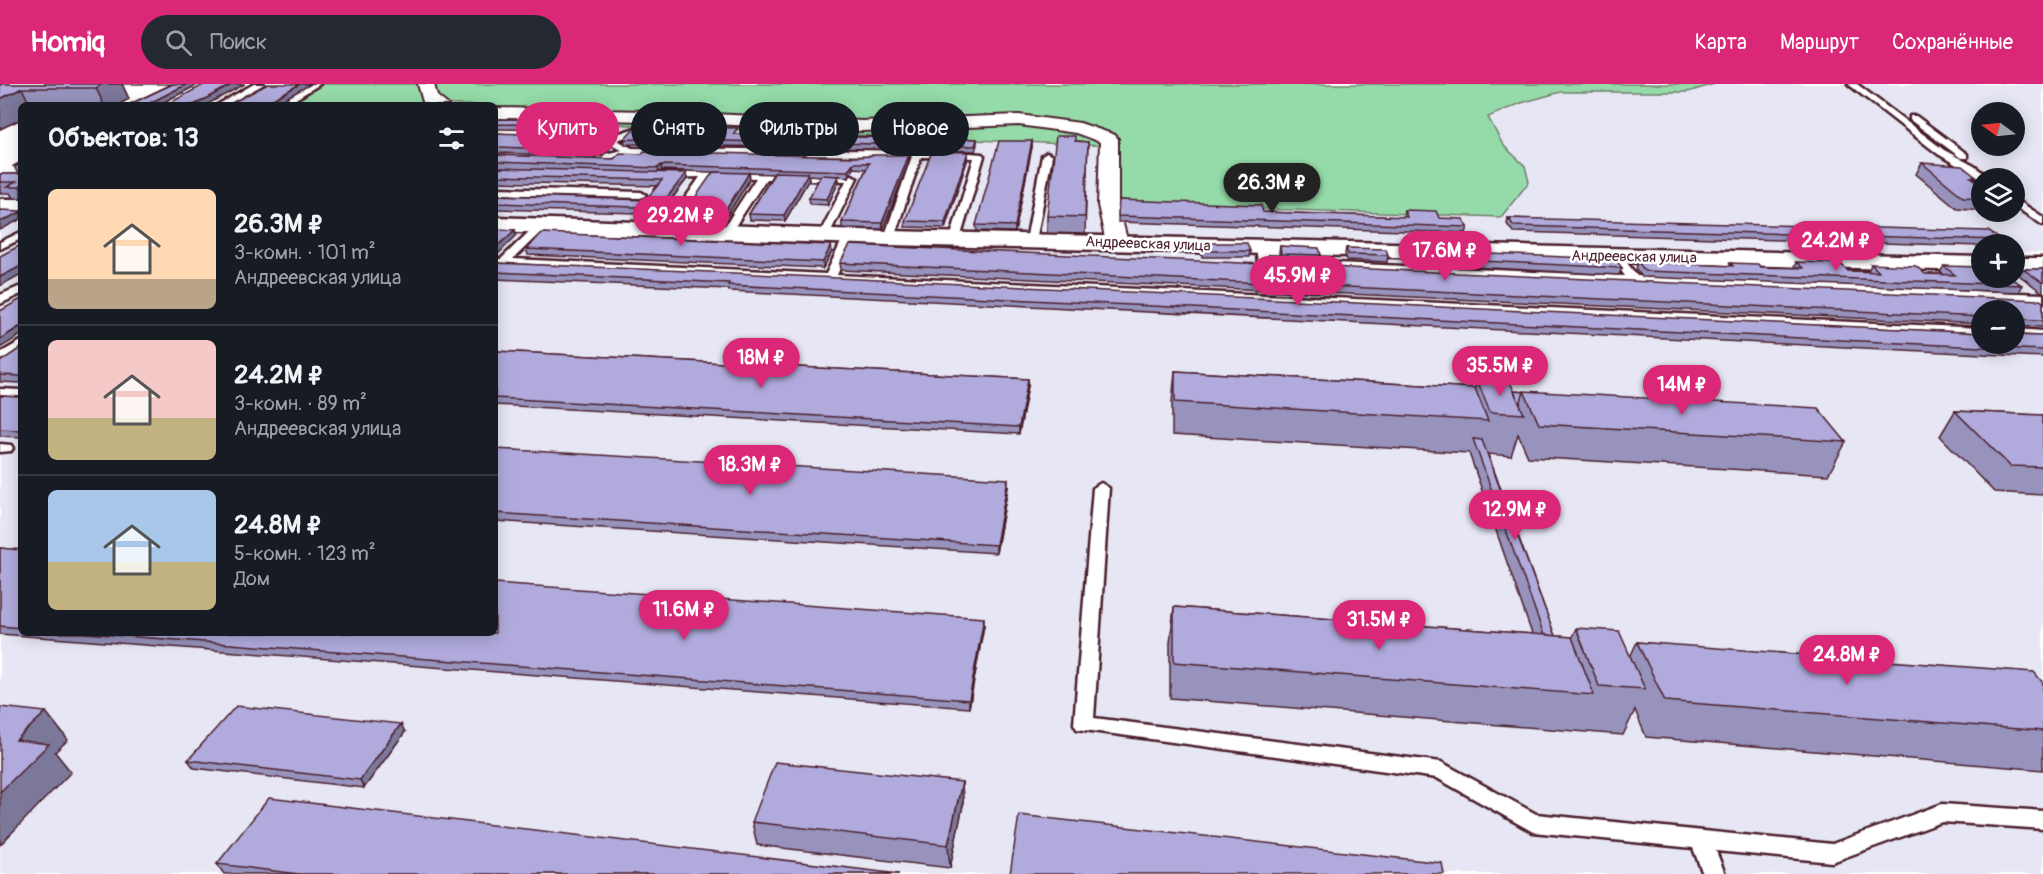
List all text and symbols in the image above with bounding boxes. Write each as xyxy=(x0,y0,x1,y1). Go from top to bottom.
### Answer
search box xyxy=(141,15,561,69)
text: Homiq xyxy=(30,25,105,60)
icon: search xyxy=(162,26,195,59)
text: Поиск xyxy=(210,28,267,56)
text: Карта xyxy=(1695,29,1747,56)
text: Маршрут xyxy=(1780,29,1859,56)
text: Сохранённые xyxy=(1892,29,2013,56)
chip: Купить xyxy=(516,102,619,156)
chip: Снять xyxy=(631,102,727,156)
chip: Фильтры xyxy=(739,102,859,156)
chip: Новое xyxy=(871,102,969,156)
north arrow xyxy=(1971,102,2025,156)
map controls xyxy=(1971,102,2025,354)
text: Объектов: 13 xyxy=(48,122,199,154)
icon: filters xyxy=(435,122,468,155)
pin: 26.3M ₽ xyxy=(1217,163,1327,214)
button: layers xyxy=(1971,168,2025,222)
text: 26.3M ₽ xyxy=(1237,170,1307,195)
pin: 29.2M ₽ xyxy=(626,196,736,247)
text: 29.2M ₽ xyxy=(647,203,715,228)
text: 26.3M ₽ xyxy=(234,208,324,240)
icon: home xyxy=(96,213,168,285)
pin: 24.2M ₽ xyxy=(1781,221,1891,272)
text: 24.2M ₽ xyxy=(1801,228,1871,253)
pin: 17.6M ₽ xyxy=(1390,231,1500,282)
street label: Андреевская улица xyxy=(1085,232,1211,256)
button: + xyxy=(1971,234,2025,288)
text: 17.6M ₽ xyxy=(1412,238,1478,263)
text: 3-комн. · 101 m² xyxy=(234,240,376,265)
street label: Андреевская улица xyxy=(1571,246,1697,268)
pin: 45.9M ₽ xyxy=(1243,256,1353,307)
text: 45.9M ₽ xyxy=(1264,263,1332,288)
text: Андреевская улица xyxy=(234,265,401,290)
button: − xyxy=(1971,300,2025,354)
pin: 18M ₽ xyxy=(719,338,803,389)
text: 18M ₽ xyxy=(737,345,785,370)
pin: 35.5M ₽ xyxy=(1445,346,1555,397)
text: 35.5M ₽ xyxy=(1466,353,1534,378)
text: 24.2M ₽ xyxy=(234,359,324,391)
icon: home xyxy=(96,364,168,436)
pin: 14M ₽ xyxy=(1640,365,1724,416)
text: 14M ₽ xyxy=(1657,372,1707,397)
text: 3-комн. · 89 m² xyxy=(234,391,367,416)
text: Андреевская улица xyxy=(234,416,401,441)
pin: 18.3M ₽ xyxy=(695,445,805,496)
text: 18.3M ₽ xyxy=(718,452,782,477)
pin: 12.9M ₽ xyxy=(1460,490,1570,541)
text: 12.9M ₽ xyxy=(1483,497,1547,522)
text: 24.8M ₽ xyxy=(234,509,322,541)
icon: home xyxy=(96,514,168,586)
text: 5-комн. · 123 m² xyxy=(234,541,376,566)
text: Дом xyxy=(234,566,270,591)
pin: 11.6M ₽ xyxy=(629,590,739,641)
text: 11.6M ₽ xyxy=(653,597,715,622)
pin: 31.5M ₽ xyxy=(1324,600,1434,651)
text: 31.5M ₽ xyxy=(1347,607,1411,632)
pin: 24.8M ₽ xyxy=(1792,635,1902,686)
text: 24.8M ₽ xyxy=(1813,642,1881,667)

